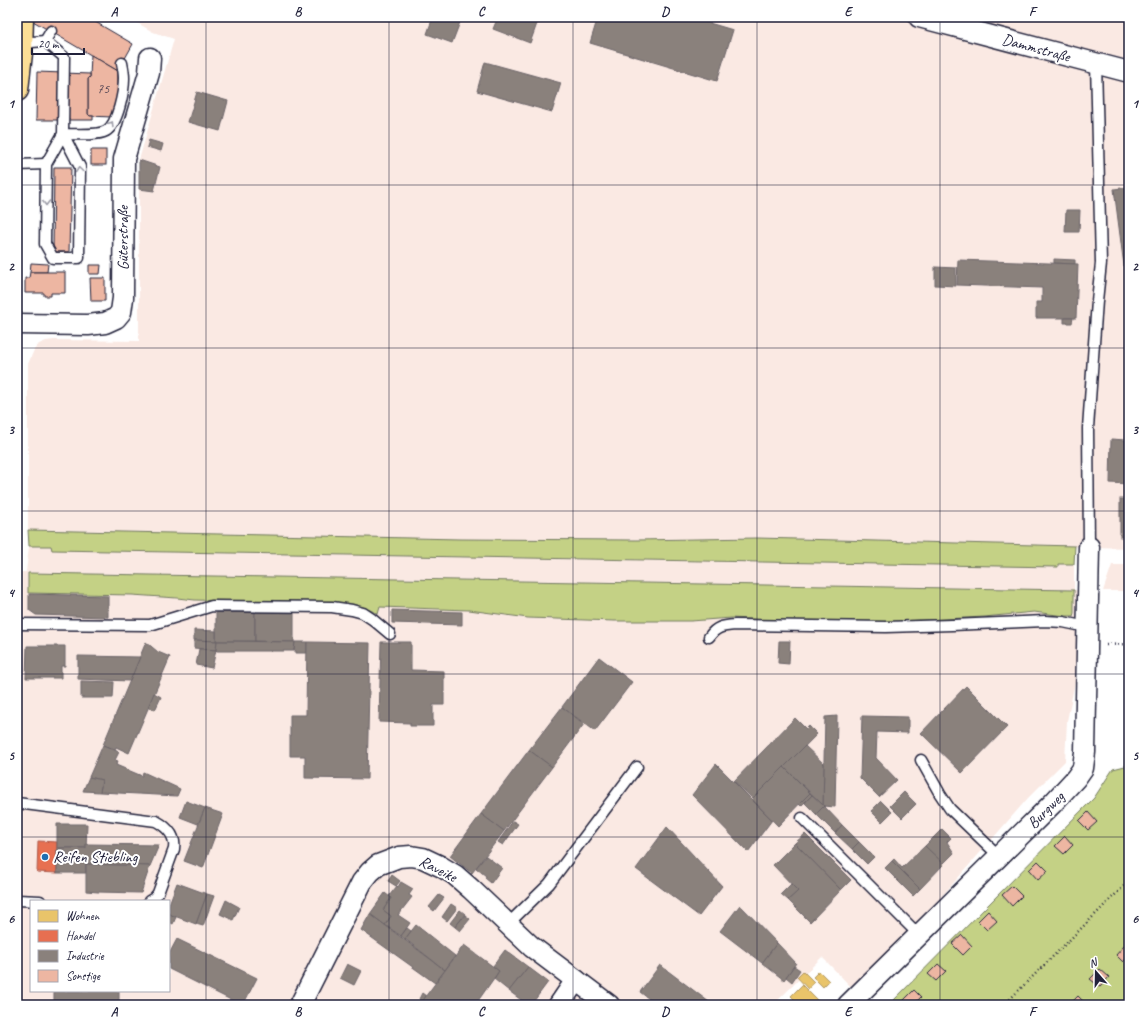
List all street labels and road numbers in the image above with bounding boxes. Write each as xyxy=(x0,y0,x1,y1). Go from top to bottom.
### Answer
street label: Dammstraße xyxy=(1000,29,1074,67)
street label: Güterstraße xyxy=(113,204,133,270)
street label: Burgweg xyxy=(1023,786,1070,833)
street label: Raveike xyxy=(416,851,462,888)

